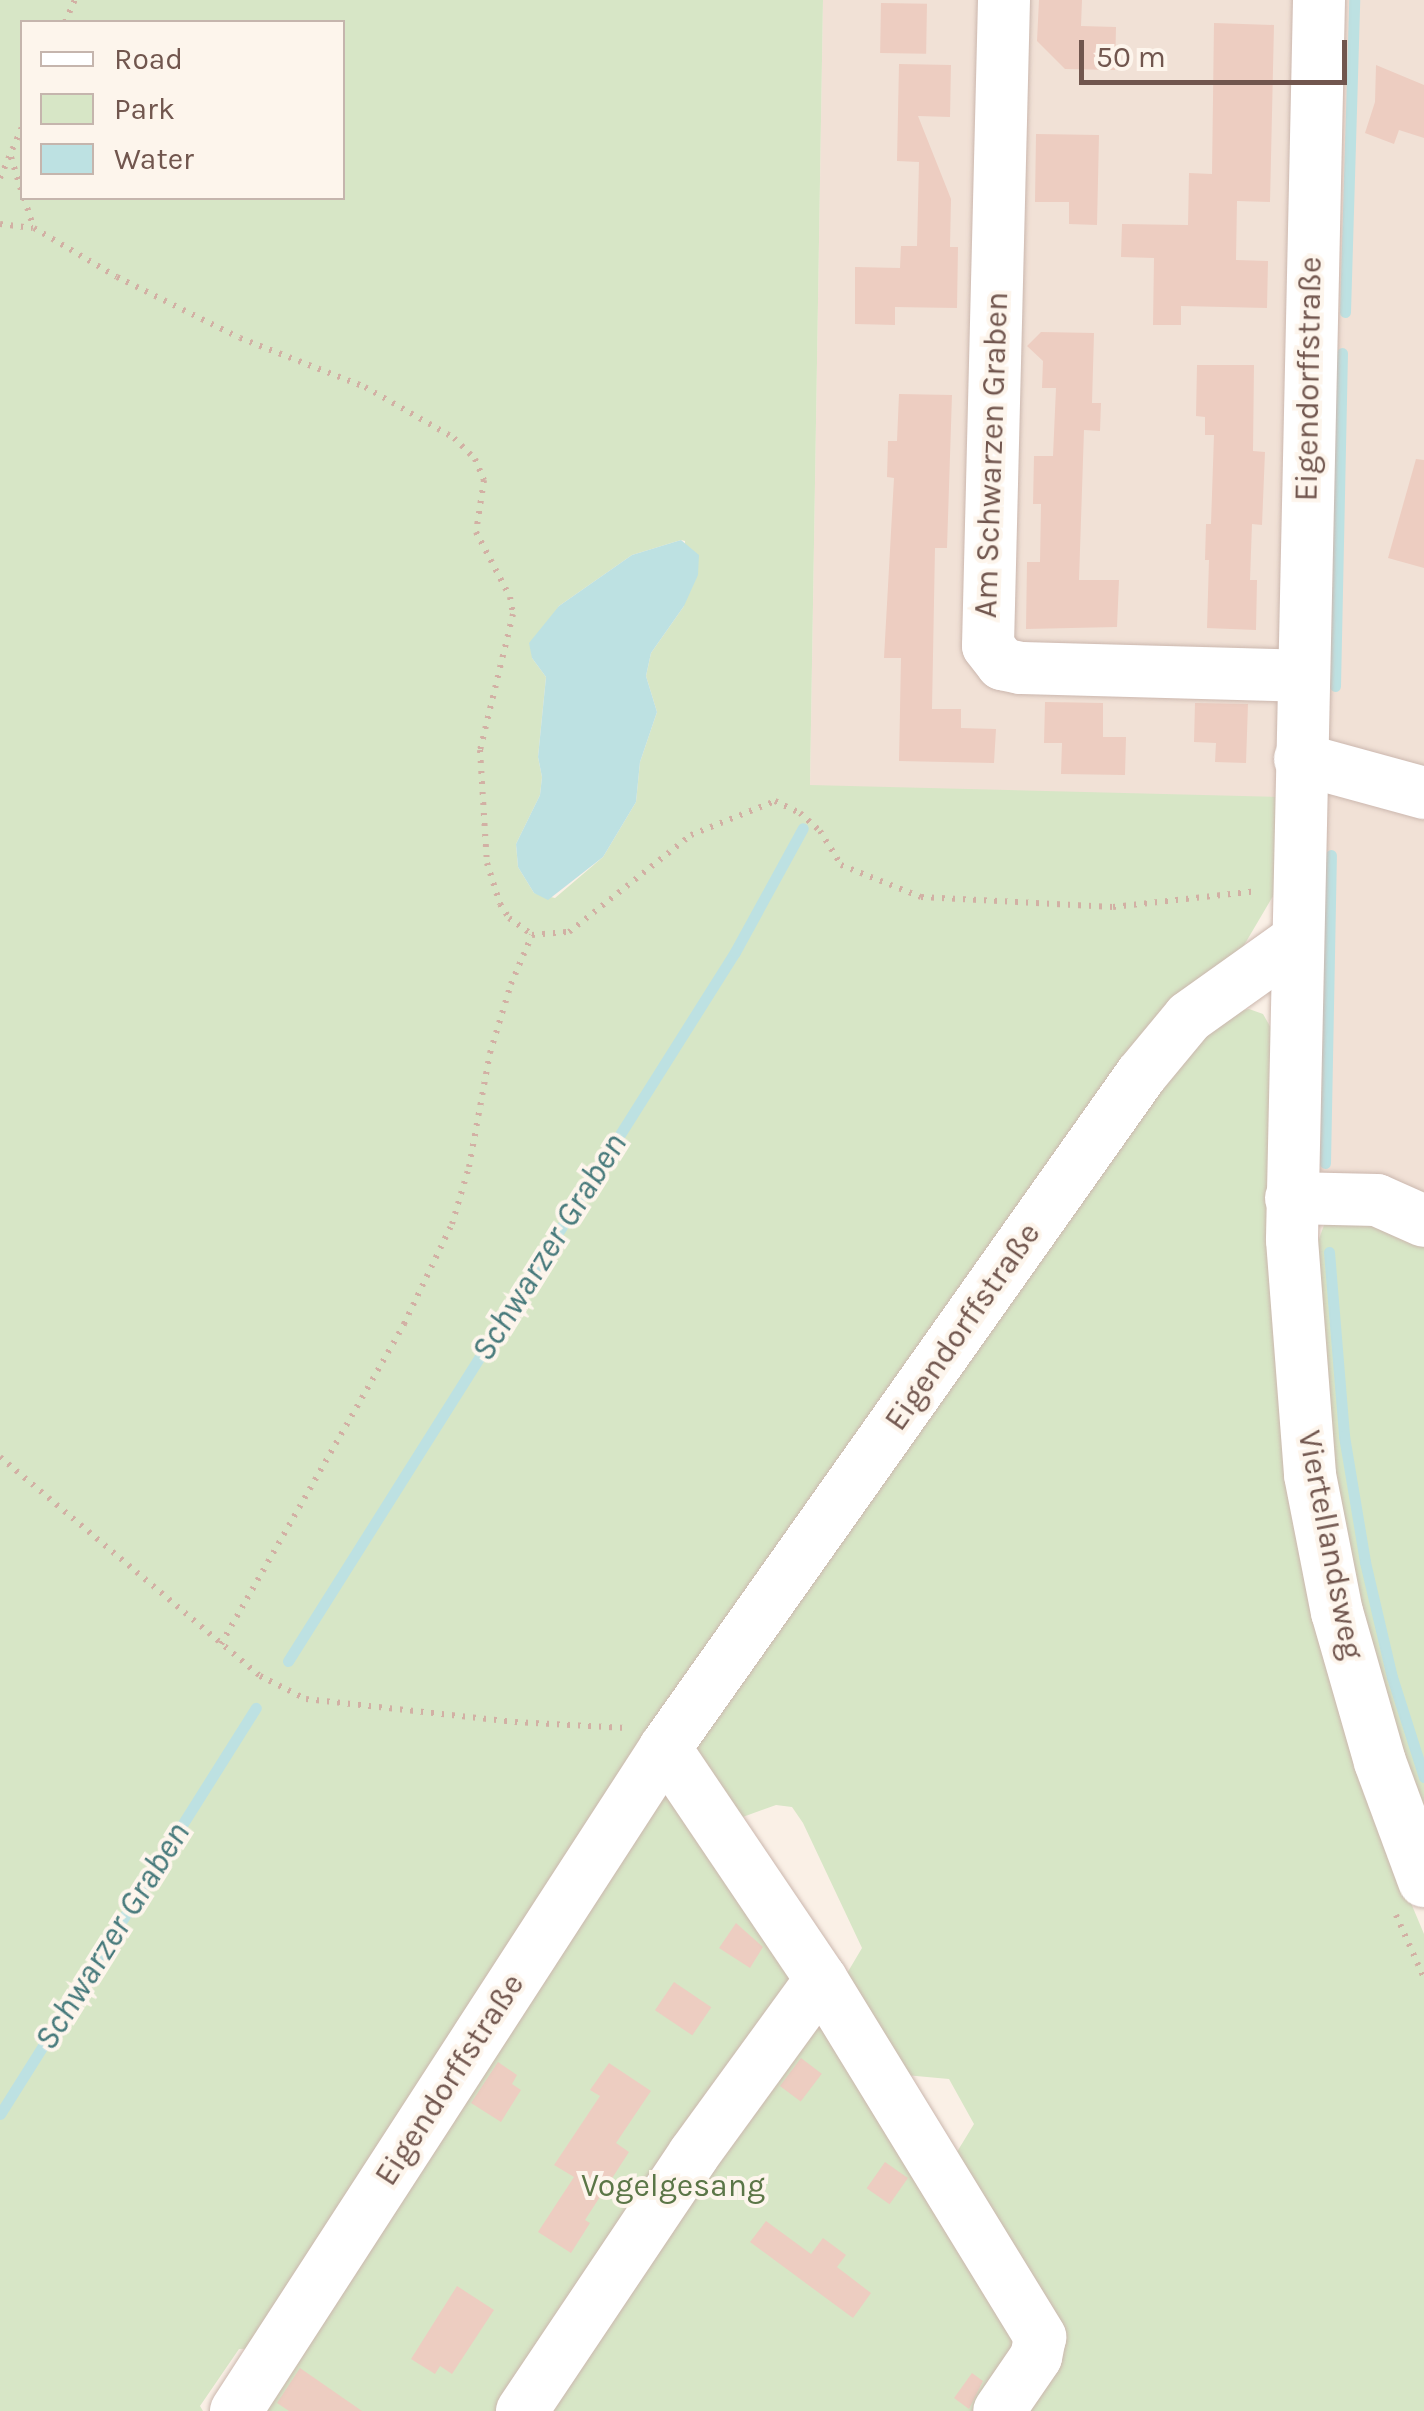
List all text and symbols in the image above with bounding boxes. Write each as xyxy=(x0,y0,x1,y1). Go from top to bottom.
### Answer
legend xyxy=(20,20,345,200)
scale bar xyxy=(1084,20,1352,82)
text: 50 m xyxy=(1096,39,1166,75)
text: Road xyxy=(114,41,183,77)
text: Park xyxy=(114,91,175,127)
text: Water xyxy=(114,141,194,177)
street label: Eigendorffstraße xyxy=(1288,256,1330,502)
street label: Am Schwarzen Graben xyxy=(967,291,1017,619)
water label: Schwarzer Graben xyxy=(462,1125,636,1369)
street label: Eigendorffstraße xyxy=(877,1216,1049,1438)
street label: Viertellandsweg xyxy=(1289,1427,1371,1663)
water label: Schwarzer Graben xyxy=(25,1814,199,2058)
street label: Eigendorffstraße xyxy=(367,1967,533,2193)
park label: Vogelgesang xyxy=(581,2167,765,2205)

